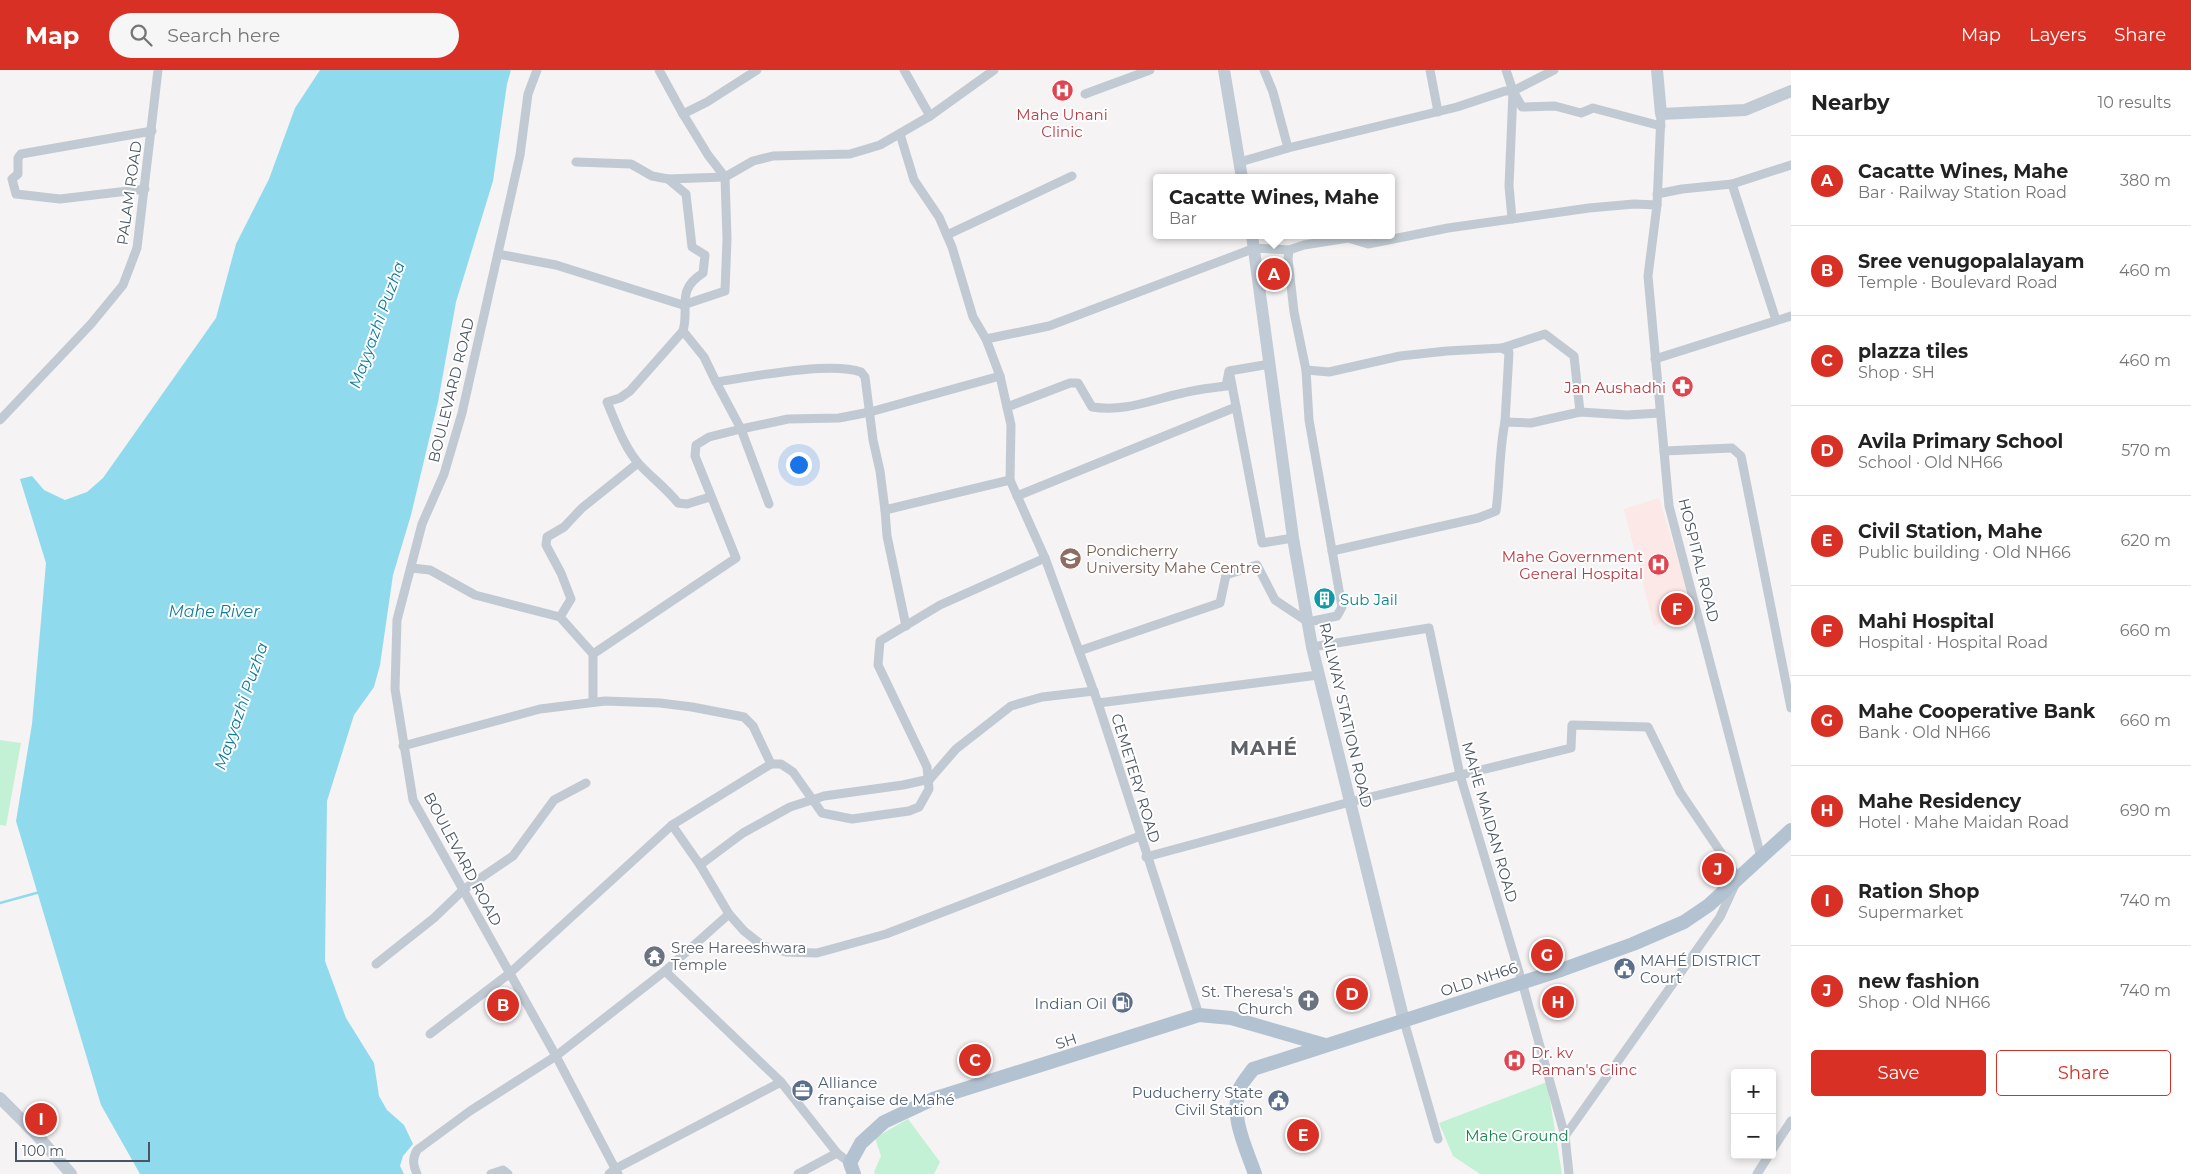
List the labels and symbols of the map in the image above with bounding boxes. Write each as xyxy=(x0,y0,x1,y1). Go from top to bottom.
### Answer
hospital icon: Mahe Unani Clinic xyxy=(1050,79,1074,103)
place label: Mahe Unani Clinic xyxy=(1016,105,1108,141)
street label: PALAM ROAD xyxy=(112,140,146,246)
pin: A xyxy=(1258,255,1290,293)
water label: Mayyazhi Puzha xyxy=(345,259,409,391)
street label: BOULEVARD ROAD xyxy=(424,316,478,464)
pharmacy icon: Jan Aushadhi xyxy=(1670,375,1694,399)
place label: Jan Aushadhi xyxy=(1563,378,1666,397)
your location xyxy=(786,452,812,478)
street label: HOSPITAL ROAD xyxy=(1674,496,1724,624)
place label: Pondicherry University Mahe Centre xyxy=(1086,541,1261,577)
school or university icon: Pondicherry University Mahe Centre xyxy=(1058,547,1082,571)
place label: Mahe Government General Hospital xyxy=(1502,547,1643,583)
hospital icon: Mahe Government General Hospital xyxy=(1647,553,1671,577)
building icon: Sub Jail xyxy=(1312,587,1336,611)
place label: Sub Jail xyxy=(1340,590,1398,609)
pin: F xyxy=(1661,590,1693,628)
water label: Mahe River xyxy=(168,602,260,621)
street label: RAILWAY STATION ROAD xyxy=(1315,621,1377,809)
water label: Mayyazhi Puzha xyxy=(210,640,272,772)
street label: CEMETERY ROAD xyxy=(1107,711,1165,845)
district label: MAHÉ xyxy=(1230,736,1298,760)
street label: MAHE MAIDAN ROAD xyxy=(1458,739,1522,905)
street label: BOULEVARD ROAD xyxy=(420,789,506,929)
pin: J xyxy=(1702,850,1734,888)
pin: G xyxy=(1531,936,1563,974)
place label: Sree Hareeshwara Temple xyxy=(671,938,806,974)
temple icon: Sree Hareeshwara Temple xyxy=(643,944,667,968)
place label: MAHÉ DISTRICT Court xyxy=(1640,951,1761,987)
public building icon: MAHÉ DISTRICT Court xyxy=(1612,957,1636,981)
street label: OLD NH66 xyxy=(1438,958,1520,1000)
pin: D xyxy=(1336,975,1368,1013)
place label: St. Theresa's Church xyxy=(1201,982,1293,1018)
pin: H xyxy=(1542,983,1574,1021)
pin: B xyxy=(487,986,519,1024)
church icon: St. Theresa's Church xyxy=(1297,988,1321,1012)
fuel station icon: Indian Oil xyxy=(1111,991,1135,1015)
place label: Indian Oil xyxy=(1035,994,1107,1013)
street label: SH xyxy=(1053,1029,1079,1053)
pin: C xyxy=(959,1041,991,1079)
place label: Dr. kv Raman's Clinc xyxy=(1531,1043,1637,1079)
hospital icon: Dr. kv Raman's Clinc xyxy=(1503,1049,1527,1073)
place label: Alliance française de Mahé xyxy=(818,1073,955,1109)
office icon: Alliance française de Mahé xyxy=(790,1079,814,1103)
place label: Puducherry State Civil Station xyxy=(1132,1083,1263,1119)
public building icon: Puducherry State Civil Station xyxy=(1267,1089,1291,1113)
pin: I xyxy=(25,1100,57,1138)
pin: E xyxy=(1287,1116,1319,1154)
park label: Mahe Ground xyxy=(1465,1126,1569,1145)
scale bar xyxy=(15,1139,150,1162)

